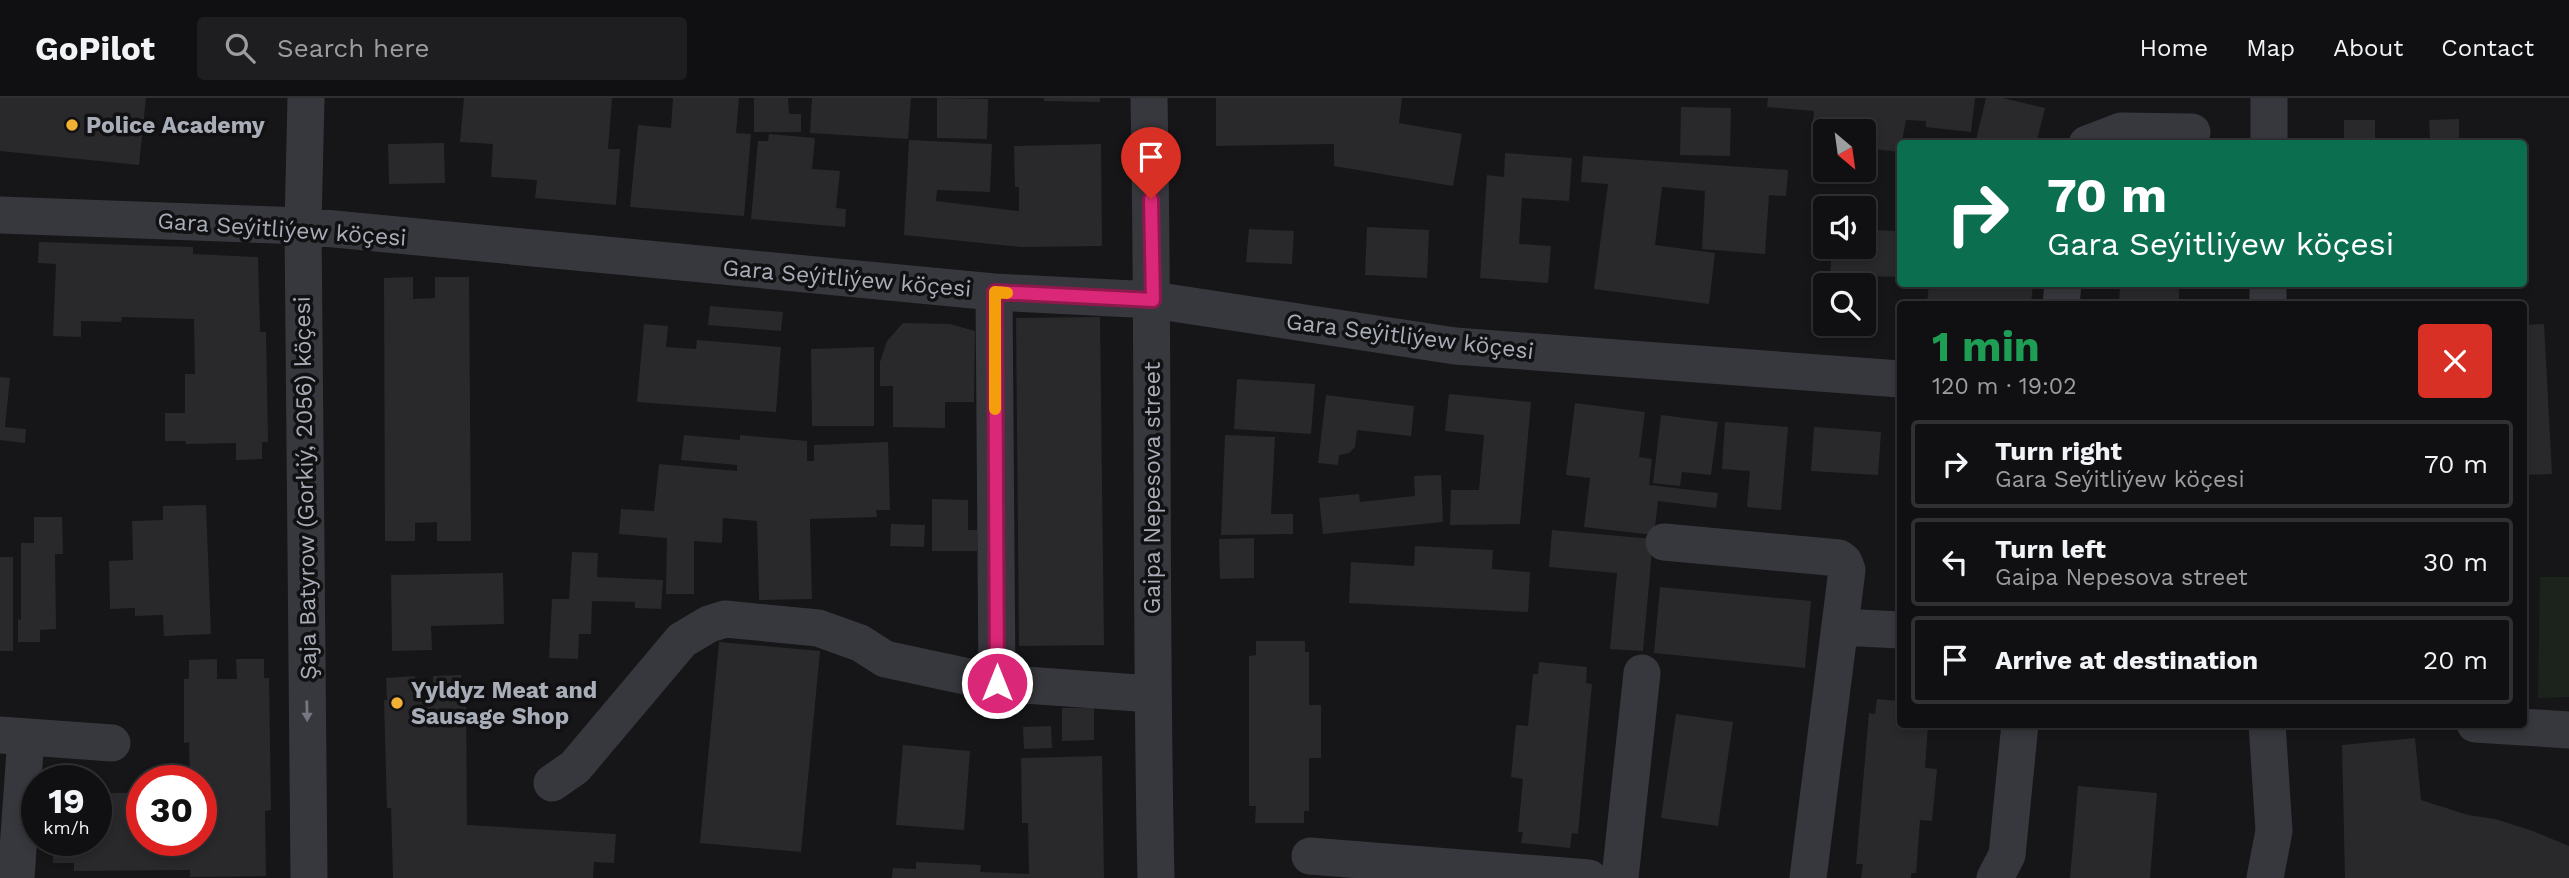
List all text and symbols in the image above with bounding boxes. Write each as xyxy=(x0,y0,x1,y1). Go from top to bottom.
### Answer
search box xyxy=(197,17,687,80)
text: GoPilot xyxy=(35,29,155,68)
icon: search xyxy=(221,29,259,67)
text: Search here xyxy=(277,33,429,63)
text: Home xyxy=(2140,34,2208,62)
text: Map xyxy=(2246,34,2295,62)
text: About xyxy=(2333,34,2403,62)
text: Contact xyxy=(2441,34,2534,62)
place label: Police Academy xyxy=(86,112,265,139)
marker: Police Academy xyxy=(64,117,80,133)
north arrow xyxy=(1813,119,1876,182)
map controls xyxy=(1813,119,1876,336)
pin xyxy=(1121,127,1181,199)
icon: arrive xyxy=(1132,138,1170,176)
text: 70 m xyxy=(2047,166,2167,224)
icon: right xyxy=(1932,168,2023,259)
button: sound xyxy=(1813,196,1876,259)
street label: Gara Seýitliýew köçesi xyxy=(157,207,407,252)
text: Gara Seýitliýew köçesi xyxy=(2047,225,2394,263)
street label: Gara Seýitliýew köçesi xyxy=(721,254,972,303)
button: search xyxy=(1813,273,1876,336)
street label: Şaja Batyrow (Gorkiý, 2056) köçesi xyxy=(289,296,322,680)
street label: Gara Seýitliýew köçesi xyxy=(1284,308,1535,365)
text: 1 min xyxy=(1932,322,2040,371)
button: close xyxy=(2418,324,2492,398)
street label: Gaipa Nepesova street xyxy=(1139,361,1166,614)
text: 120 m · 19:02 xyxy=(1932,373,2077,400)
text: Turn right xyxy=(1995,436,2122,466)
icon: right xyxy=(1936,445,1974,483)
text: 70 m xyxy=(2424,449,2488,479)
text: Gara Seýitliýew köçesi xyxy=(1995,466,2245,493)
text: Turn left xyxy=(1995,534,2106,564)
icon: left xyxy=(1936,543,1974,581)
text: 30 m xyxy=(2423,547,2488,577)
text: Gaipa Nepesova street xyxy=(1995,564,2248,591)
icon: arrive xyxy=(1936,641,1974,679)
text: Arrive at destination xyxy=(1995,645,2258,675)
text: 20 m xyxy=(2423,645,2488,675)
position arrow xyxy=(960,646,1034,720)
place label: Yyldyz Meat and Sausage Shop xyxy=(411,677,597,730)
marker: Yyldyz Meat and Sausage Shop xyxy=(389,695,405,711)
one-way arrow xyxy=(302,700,313,722)
speed limit sign: 30 xyxy=(126,765,217,856)
text: 19 xyxy=(48,780,85,822)
text: km/h xyxy=(43,817,90,838)

